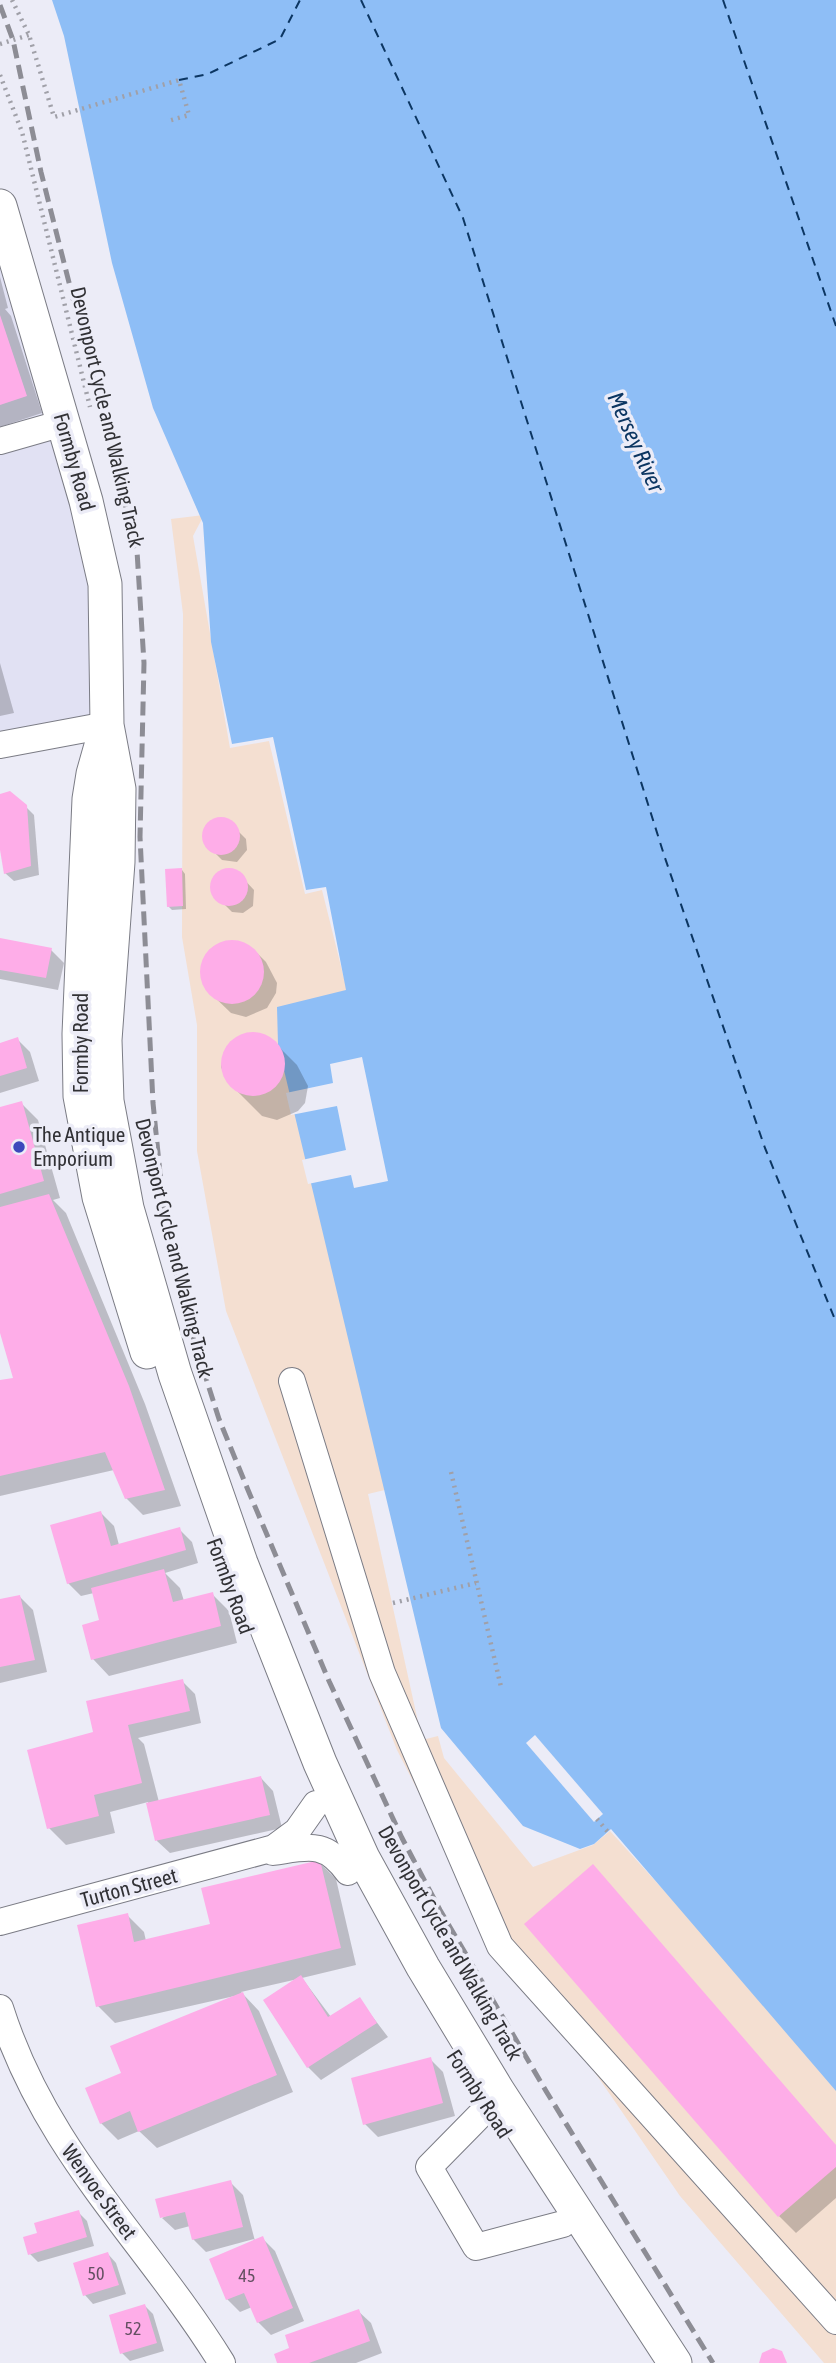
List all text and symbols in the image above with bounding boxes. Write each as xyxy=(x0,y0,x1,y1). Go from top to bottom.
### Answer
street label: Devonport Cycle and Walking Track xyxy=(66,284,150,549)
water label: Mersey River xyxy=(602,388,670,497)
street label: Formby Road xyxy=(50,410,100,513)
street label: Formby Road xyxy=(68,993,92,1093)
street label: Devonport Cycle and Walking Track xyxy=(131,1116,219,1380)
place label: The Antique Emporium xyxy=(33,1122,125,1170)
marker: The Antique Emporium xyxy=(11,1139,27,1155)
street label: Formby Road xyxy=(202,1534,259,1637)
street label: Devonport Cycle and Walking Track xyxy=(374,1821,528,2064)
street label: Turton Street xyxy=(78,1863,180,1911)
street label: Formby Road xyxy=(442,2045,517,2142)
street label: Wenvoe Street xyxy=(57,2139,142,2243)
house number: 50 xyxy=(88,2263,104,2284)
house number: 45 xyxy=(239,2265,255,2286)
house number: 52 xyxy=(125,2318,141,2339)

